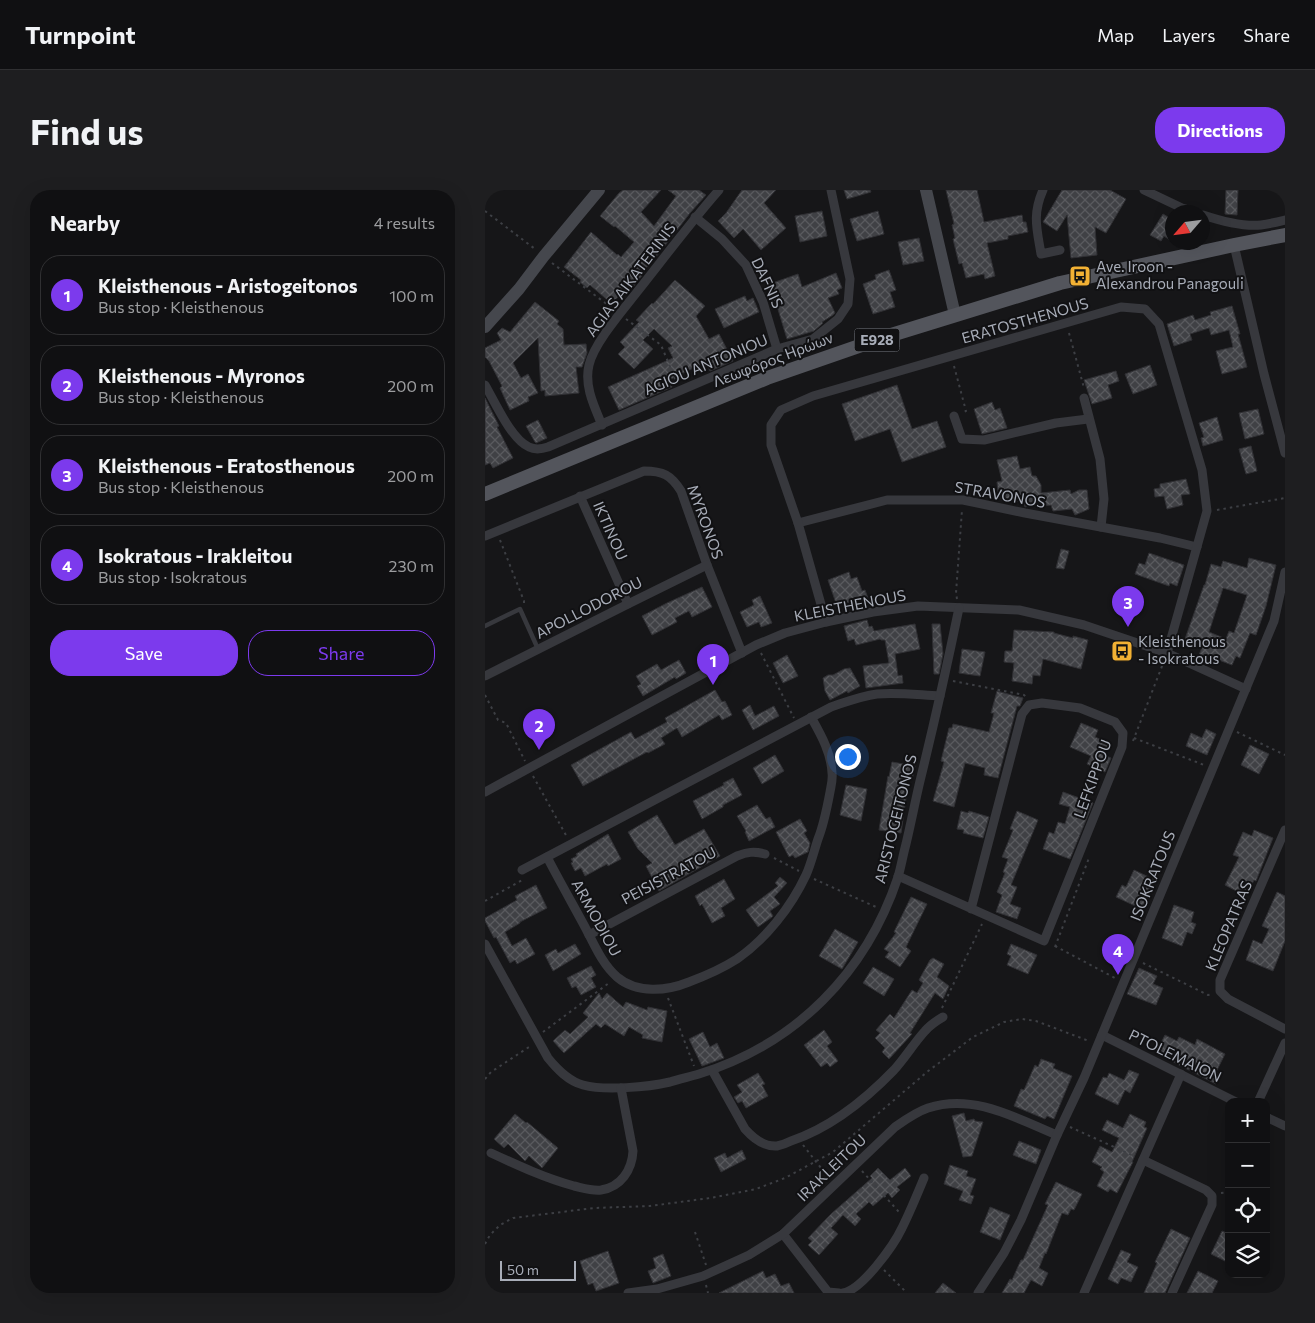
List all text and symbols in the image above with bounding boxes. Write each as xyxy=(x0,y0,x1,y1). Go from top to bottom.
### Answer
text: Turnpoint xyxy=(25,20,136,49)
text: Map xyxy=(1097,24,1134,46)
text: Layers xyxy=(1162,24,1215,46)
text: Share xyxy=(1243,24,1290,46)
button: Directions xyxy=(1155,107,1285,153)
text: Find us xyxy=(30,109,144,152)
north arrow xyxy=(1165,205,1210,250)
text: Nearby xyxy=(50,210,120,235)
text: 4 results xyxy=(374,213,435,232)
street label: AGIAS AIKATERINIS xyxy=(582,219,679,340)
street label: DAFNIS xyxy=(748,254,788,311)
place label: Ave. Iroon - Alexandrou Panagouli xyxy=(1096,257,1244,292)
bus stop icon: Ave. Iroon - Alexandrou Panagouli xyxy=(1068,264,1092,288)
text: Kleisthenous - Aristogeitonos xyxy=(98,274,358,297)
text: 1 xyxy=(63,286,71,305)
text: 100 m xyxy=(389,286,434,305)
street label: ERATOSTHENOUS xyxy=(959,293,1090,347)
text: Bus stop · Kleisthenous xyxy=(98,297,264,316)
street label: Λεωφόρος Ηρώων xyxy=(710,328,836,390)
road number: E928 xyxy=(855,328,899,352)
street label: AGIOU ANTONIOU xyxy=(641,330,770,398)
text: Kleisthenous - Myronos xyxy=(98,364,305,387)
text: 2 xyxy=(62,376,72,395)
text: 200 m xyxy=(387,376,434,395)
text: Bus stop · Kleisthenous xyxy=(98,387,264,406)
text: Kleisthenous - Eratosthenous xyxy=(98,454,355,477)
text: 3 xyxy=(62,466,72,485)
text: 200 m xyxy=(387,466,434,485)
text: Bus stop · Kleisthenous xyxy=(98,477,264,496)
street label: STRAVONOS xyxy=(953,477,1047,511)
street label: MYRONOS xyxy=(684,482,728,561)
street label: IKTINOU xyxy=(590,498,632,563)
text: Isokratous - Irakleitou xyxy=(98,544,292,567)
text: 4 xyxy=(62,556,72,575)
text: 230 m xyxy=(389,556,434,575)
text: Bus stop · Isokratous xyxy=(98,567,247,586)
street label: APOLLODOROU xyxy=(532,572,645,642)
street label: KLEISTHENOUS xyxy=(792,585,907,625)
pin: 3 xyxy=(1112,586,1144,627)
button: Save xyxy=(50,630,238,676)
button: Share xyxy=(248,630,435,676)
place label: Kleisthenous - Isokratous xyxy=(1138,632,1226,667)
bus stop icon: Kleisthenous - Isokratous xyxy=(1110,639,1134,663)
pin: 1 xyxy=(697,644,729,685)
pin: 2 xyxy=(523,709,555,750)
street label: LEFKIPPOU xyxy=(1070,737,1115,820)
your location xyxy=(835,744,861,770)
street label: ARISTOGEITONOS xyxy=(870,752,920,885)
street label: ISOKRATOUS xyxy=(1126,828,1178,923)
street label: PEISISTRATOU xyxy=(618,842,719,908)
street label: ARMODIOU xyxy=(568,876,625,959)
street label: KLEOPATRAS xyxy=(1201,878,1255,973)
pin: 4 xyxy=(1102,934,1134,975)
street label: PTOLEMAION xyxy=(1126,1025,1225,1085)
map controls xyxy=(1225,1098,1270,1278)
button: + xyxy=(1225,1098,1270,1143)
street label: IRAKLEITOU xyxy=(793,1130,869,1205)
button: − xyxy=(1225,1143,1270,1188)
button: locate xyxy=(1225,1188,1270,1233)
button: layers xyxy=(1225,1233,1270,1278)
scale bar xyxy=(500,1258,576,1281)
text: 50 m xyxy=(507,1261,539,1278)

